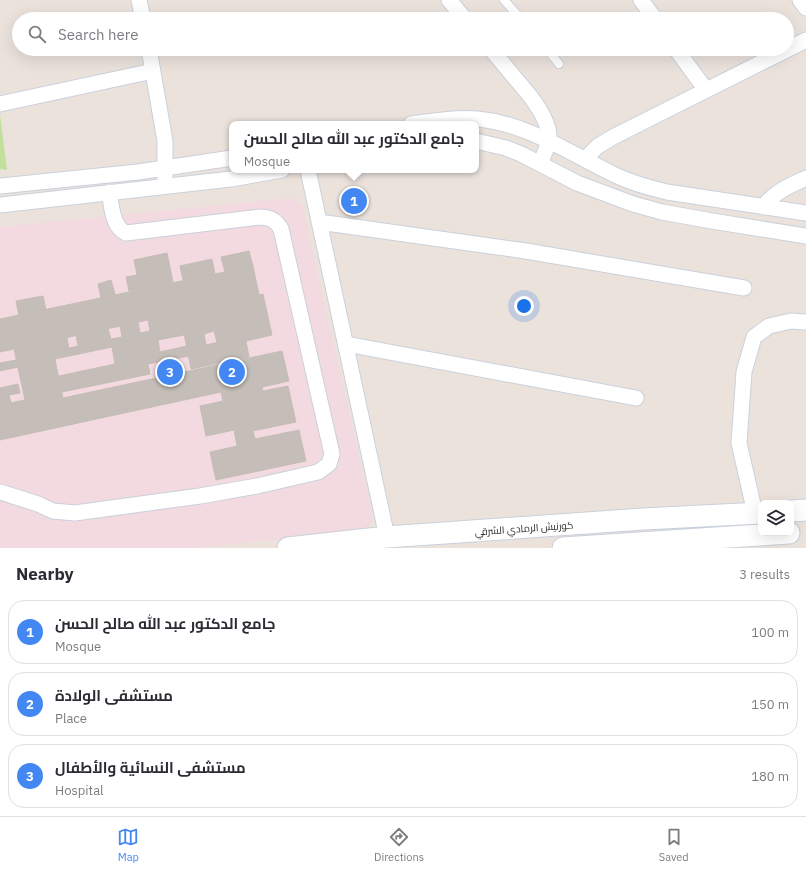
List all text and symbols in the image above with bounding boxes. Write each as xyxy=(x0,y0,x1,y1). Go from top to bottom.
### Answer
search box xyxy=(12,12,794,56)
icon: search xyxy=(26,23,48,45)
text: Search here xyxy=(58,25,138,44)
popup xyxy=(229,121,479,173)
text: جامع الدكتور عبد الله صالح الحسن xyxy=(244,129,464,148)
text: Mosque xyxy=(244,153,290,170)
pin: 1 xyxy=(341,186,367,216)
your location xyxy=(514,296,534,316)
pin: 3 xyxy=(157,357,183,387)
pin: 2 xyxy=(219,357,245,387)
map controls xyxy=(758,500,794,536)
button: layers xyxy=(758,500,794,536)
street label: كورنيش الرمادي الشرقي xyxy=(474,519,574,539)
text: Nearby xyxy=(16,563,74,585)
text: 3 results xyxy=(739,566,790,583)
text: جامع الدكتور عبد الله صالح الحسن xyxy=(55,614,275,633)
text: 1 xyxy=(26,624,34,641)
text: 100 m xyxy=(751,624,789,641)
text: Mosque xyxy=(55,638,101,655)
text: مستشفى الولادة xyxy=(55,686,173,705)
text: 2 xyxy=(26,696,34,713)
text: 150 m xyxy=(751,696,789,713)
text: Place xyxy=(55,710,87,727)
text: مستشفى النسائية والأطفال xyxy=(55,758,246,777)
text: 3 xyxy=(26,768,34,785)
text: 180 m xyxy=(751,768,789,785)
text: Hospital xyxy=(55,782,104,799)
tab: Map xyxy=(117,826,139,864)
tab: Directions xyxy=(374,826,424,864)
tab: Saved xyxy=(659,826,689,864)

